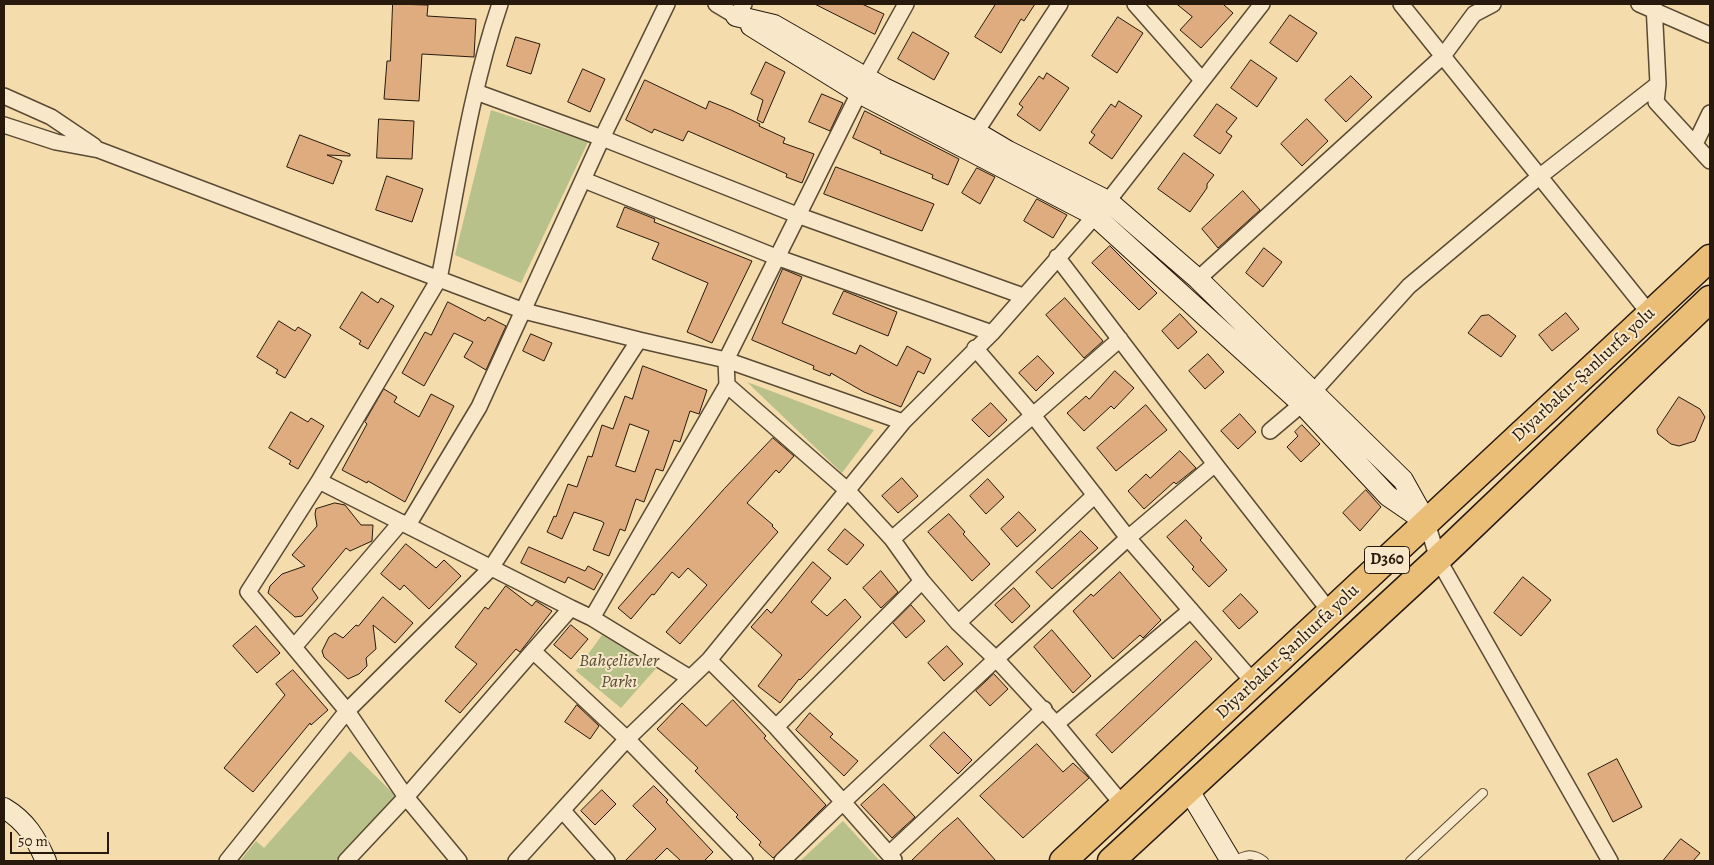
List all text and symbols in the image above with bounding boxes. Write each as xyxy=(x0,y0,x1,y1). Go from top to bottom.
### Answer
street label: Diyarbakır-Şanlıurfa yolu xyxy=(1508,303,1660,447)
road number: D360 xyxy=(1364,546,1410,574)
street label: Diyarbakır-Şanlıurfa yolu xyxy=(1212,580,1364,724)
park label: Bahçelievler Parkı xyxy=(579,651,659,694)
scale bar xyxy=(12,822,111,854)
text: 50 m xyxy=(18,831,48,851)

